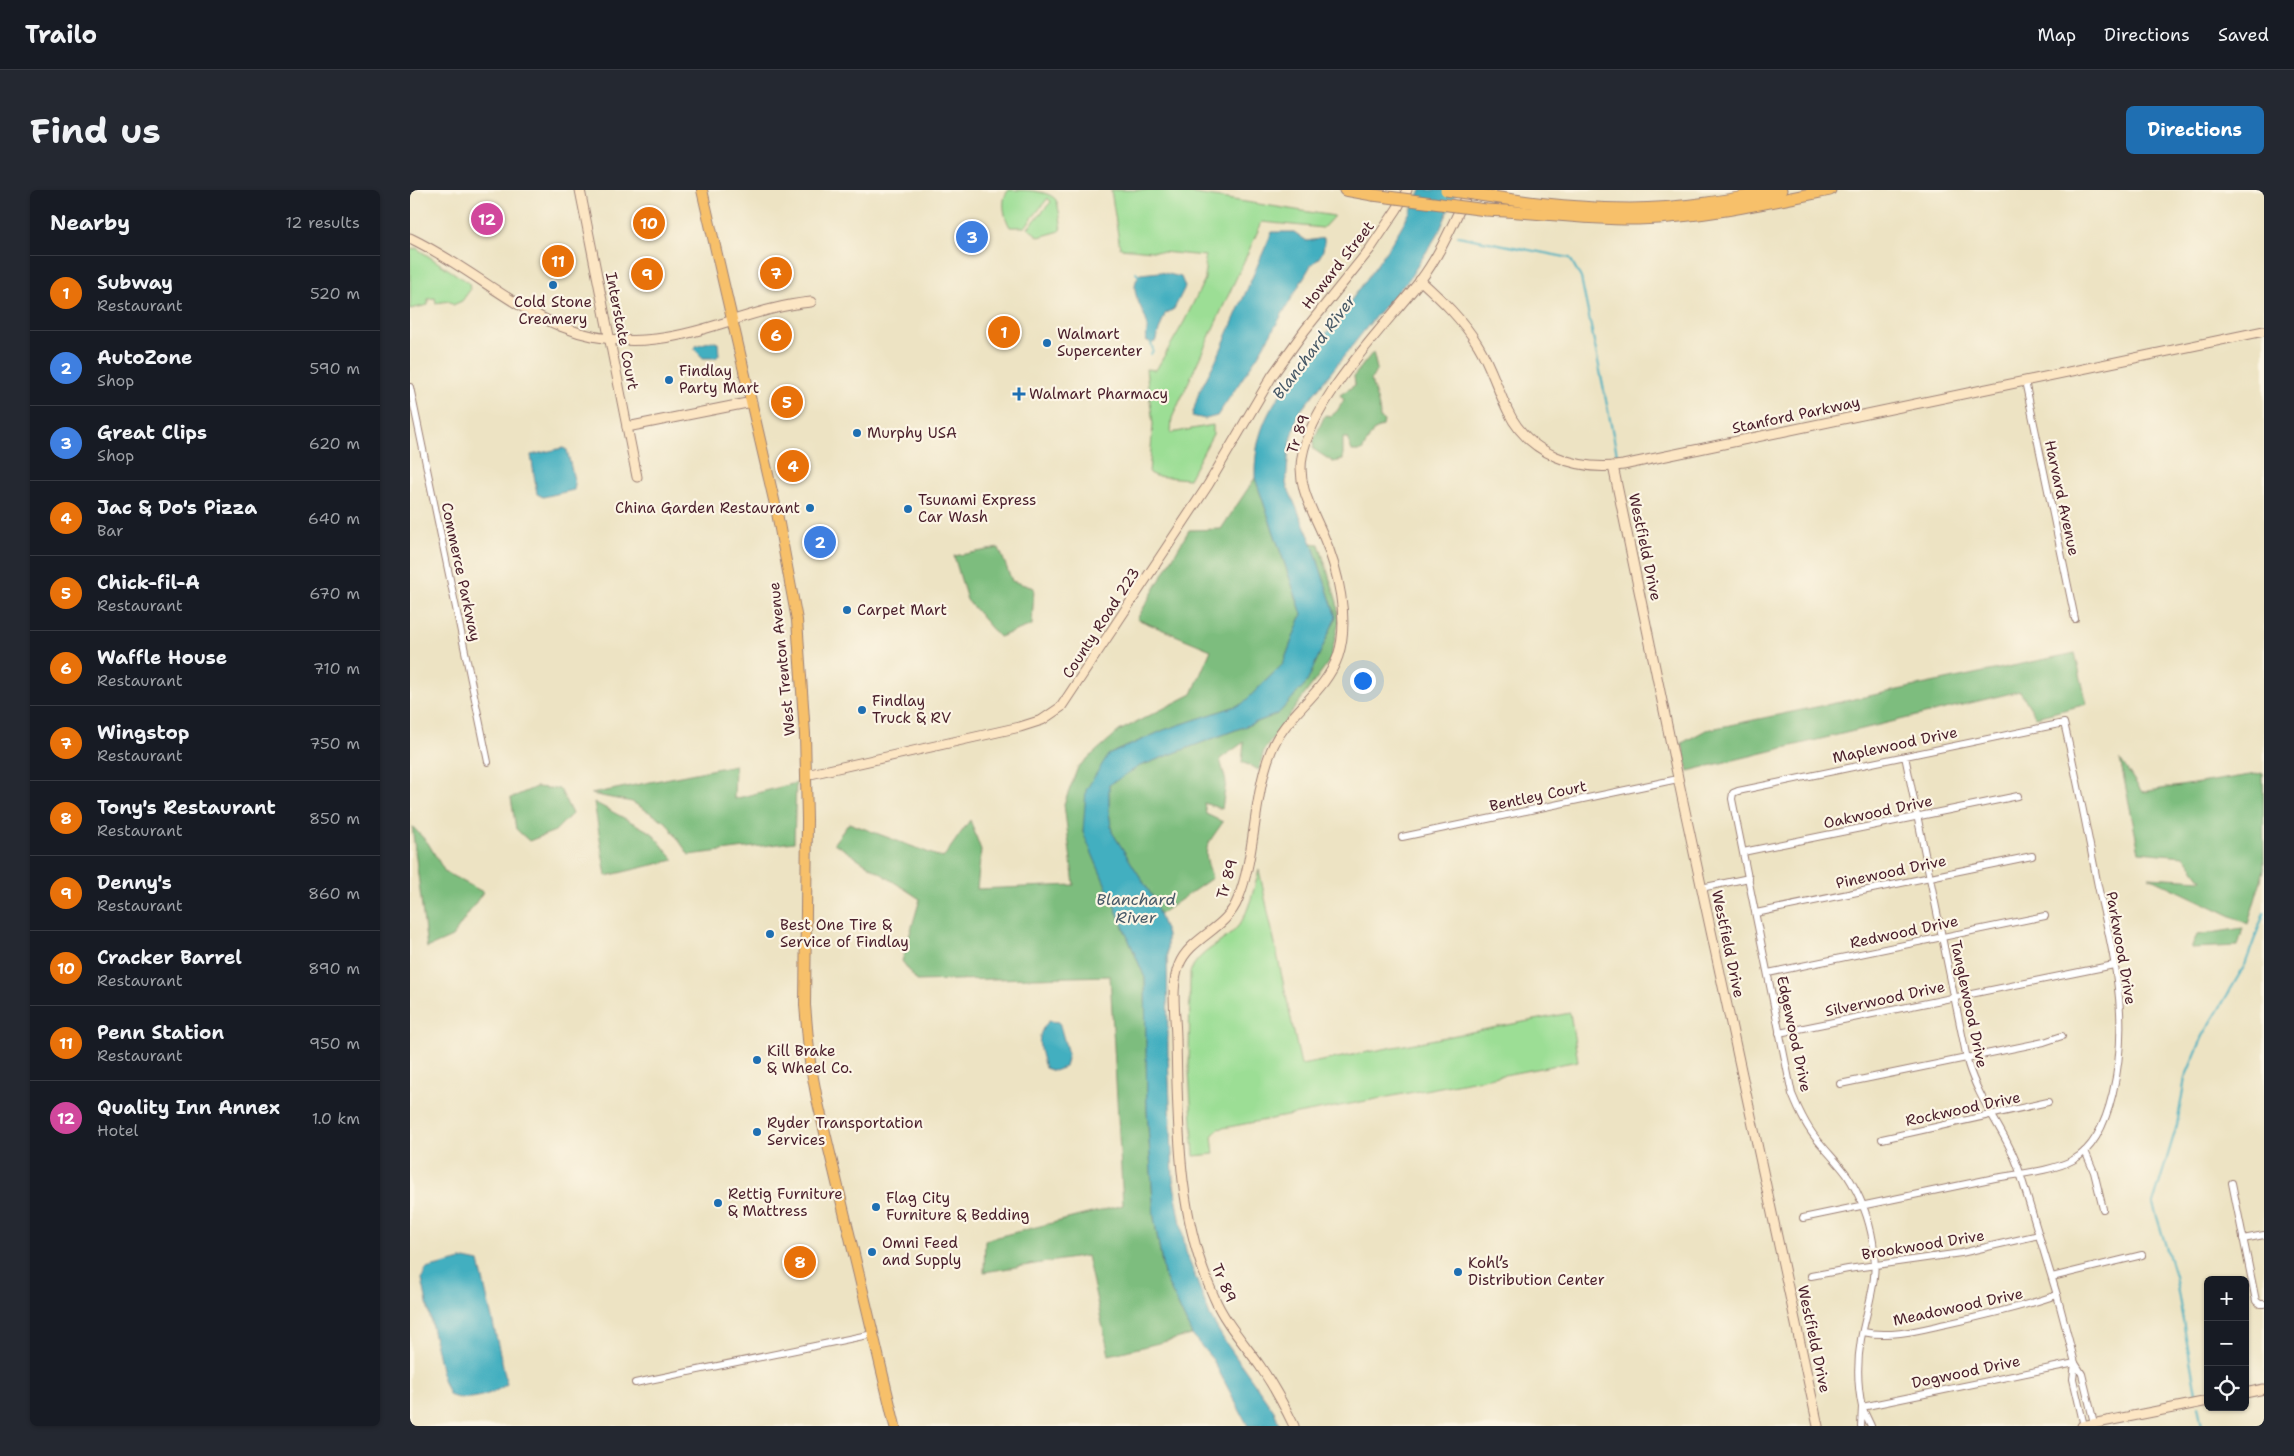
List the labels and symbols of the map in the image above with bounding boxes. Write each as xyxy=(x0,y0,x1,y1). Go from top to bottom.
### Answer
pin: 12 xyxy=(471,200,503,238)
pin: 10 xyxy=(633,204,665,242)
street label: Howard Street xyxy=(1297,217,1379,313)
pin: 3 xyxy=(956,218,988,256)
pin: 11 xyxy=(542,242,574,280)
pin: 7 xyxy=(760,254,792,292)
pin: 9 xyxy=(631,255,663,293)
street label: Interstate Court xyxy=(601,270,643,392)
marker: Cold Stone Creamery xyxy=(547,279,559,291)
water label: Blanchard River xyxy=(1268,290,1360,403)
place label: Cold Stone Creamery xyxy=(514,292,592,329)
pin: 1 xyxy=(988,313,1020,351)
pin: 6 xyxy=(760,316,792,354)
place label: Walmart Supercenter xyxy=(1057,324,1143,361)
marker: Walmart Supercenter xyxy=(1041,337,1053,349)
place label: Findlay Party Mart xyxy=(679,361,759,398)
marker: Findlay Party Mart xyxy=(663,374,675,386)
pin: 5 xyxy=(771,383,803,421)
place label: Walmart Pharmacy xyxy=(1029,384,1168,404)
marker: Walmart Pharmacy xyxy=(1013,388,1025,400)
street label: Stanford Parkway xyxy=(1730,392,1862,438)
street label: Tr 89 xyxy=(1282,412,1314,456)
place label: Murphy USA xyxy=(867,423,957,443)
marker: Murphy USA xyxy=(851,427,863,439)
street label: Harvard Avenue xyxy=(2040,438,2084,558)
pin: 4 xyxy=(777,447,809,485)
place label: Tsunami Express Car Wash xyxy=(918,490,1036,527)
street label: Westfield Drive xyxy=(1624,491,1666,603)
place label: China Garden Restaurant xyxy=(615,498,800,518)
street label: Commerce Parkway xyxy=(437,501,485,643)
marker: China Garden Restaurant xyxy=(804,502,816,514)
marker: Tsunami Express Car Wash xyxy=(902,503,914,515)
pin: 2 xyxy=(804,523,836,561)
street label: County Road 223 xyxy=(1058,564,1144,682)
street label: West Trenton Avenue xyxy=(764,581,800,737)
place label: Carpet Mart xyxy=(857,600,947,620)
marker: Carpet Mart xyxy=(841,604,853,616)
your location xyxy=(1350,668,1376,694)
place label: Findlay Truck & RV xyxy=(872,691,951,728)
marker: Findlay Truck & RV xyxy=(856,704,868,716)
street label: Maplewood Drive xyxy=(1831,722,1959,768)
street label: Bentley Court xyxy=(1488,776,1588,816)
street label: Oakwood Drive xyxy=(1822,791,1934,833)
street label: Pinewood Drive xyxy=(1834,851,1948,893)
street label: Tr 89 xyxy=(1212,857,1242,901)
street label: Westfield Drive xyxy=(1707,888,1749,1000)
water label: Blanchard River xyxy=(1096,889,1176,928)
street label: Parkwood Drive xyxy=(2101,890,2141,1006)
street label: Redwood Drive xyxy=(1848,911,1960,953)
place label: Best One Tire & Service of Findlay xyxy=(780,915,909,952)
marker: Best One Tire & Service of Findlay xyxy=(764,928,776,940)
street label: Tanglewood Drive xyxy=(1946,938,1992,1070)
street label: Edgewood Drive xyxy=(1772,974,1816,1094)
street label: Silverwood Drive xyxy=(1823,977,1947,1021)
place label: Kill Brake & Wheel Co. xyxy=(767,1041,852,1078)
marker: Kill Brake & Wheel Co. xyxy=(751,1054,763,1066)
street label: Rockwood Drive xyxy=(1904,1087,2022,1131)
place label: Ryder Transportation Services xyxy=(767,1113,923,1150)
marker: Ryder Transportation Services xyxy=(751,1126,763,1138)
place label: Rettig Furniture & Mattress xyxy=(728,1184,843,1221)
place label: Flag City Furniture & Bedding xyxy=(886,1188,1029,1225)
marker: Rettig Furniture & Mattress xyxy=(712,1197,724,1209)
marker: Flag City Furniture & Bedding xyxy=(870,1201,882,1213)
street label: Brookwood Drive xyxy=(1860,1225,1986,1265)
place label: Omni Feed and Supply xyxy=(882,1233,961,1270)
pin: 8 xyxy=(784,1243,816,1281)
marker: Omni Feed and Supply xyxy=(866,1246,878,1258)
place label: Kohl’s Distribution Center xyxy=(1468,1253,1605,1290)
street label: Tr 89 xyxy=(1207,1261,1241,1305)
marker: Kohl’s Distribution Center xyxy=(1452,1266,1464,1278)
street label: Westfield Drive xyxy=(1793,1283,1835,1395)
street label: Meadowood Drive xyxy=(1891,1283,2025,1331)
street label: Dogwood Drive xyxy=(1910,1351,2022,1393)

